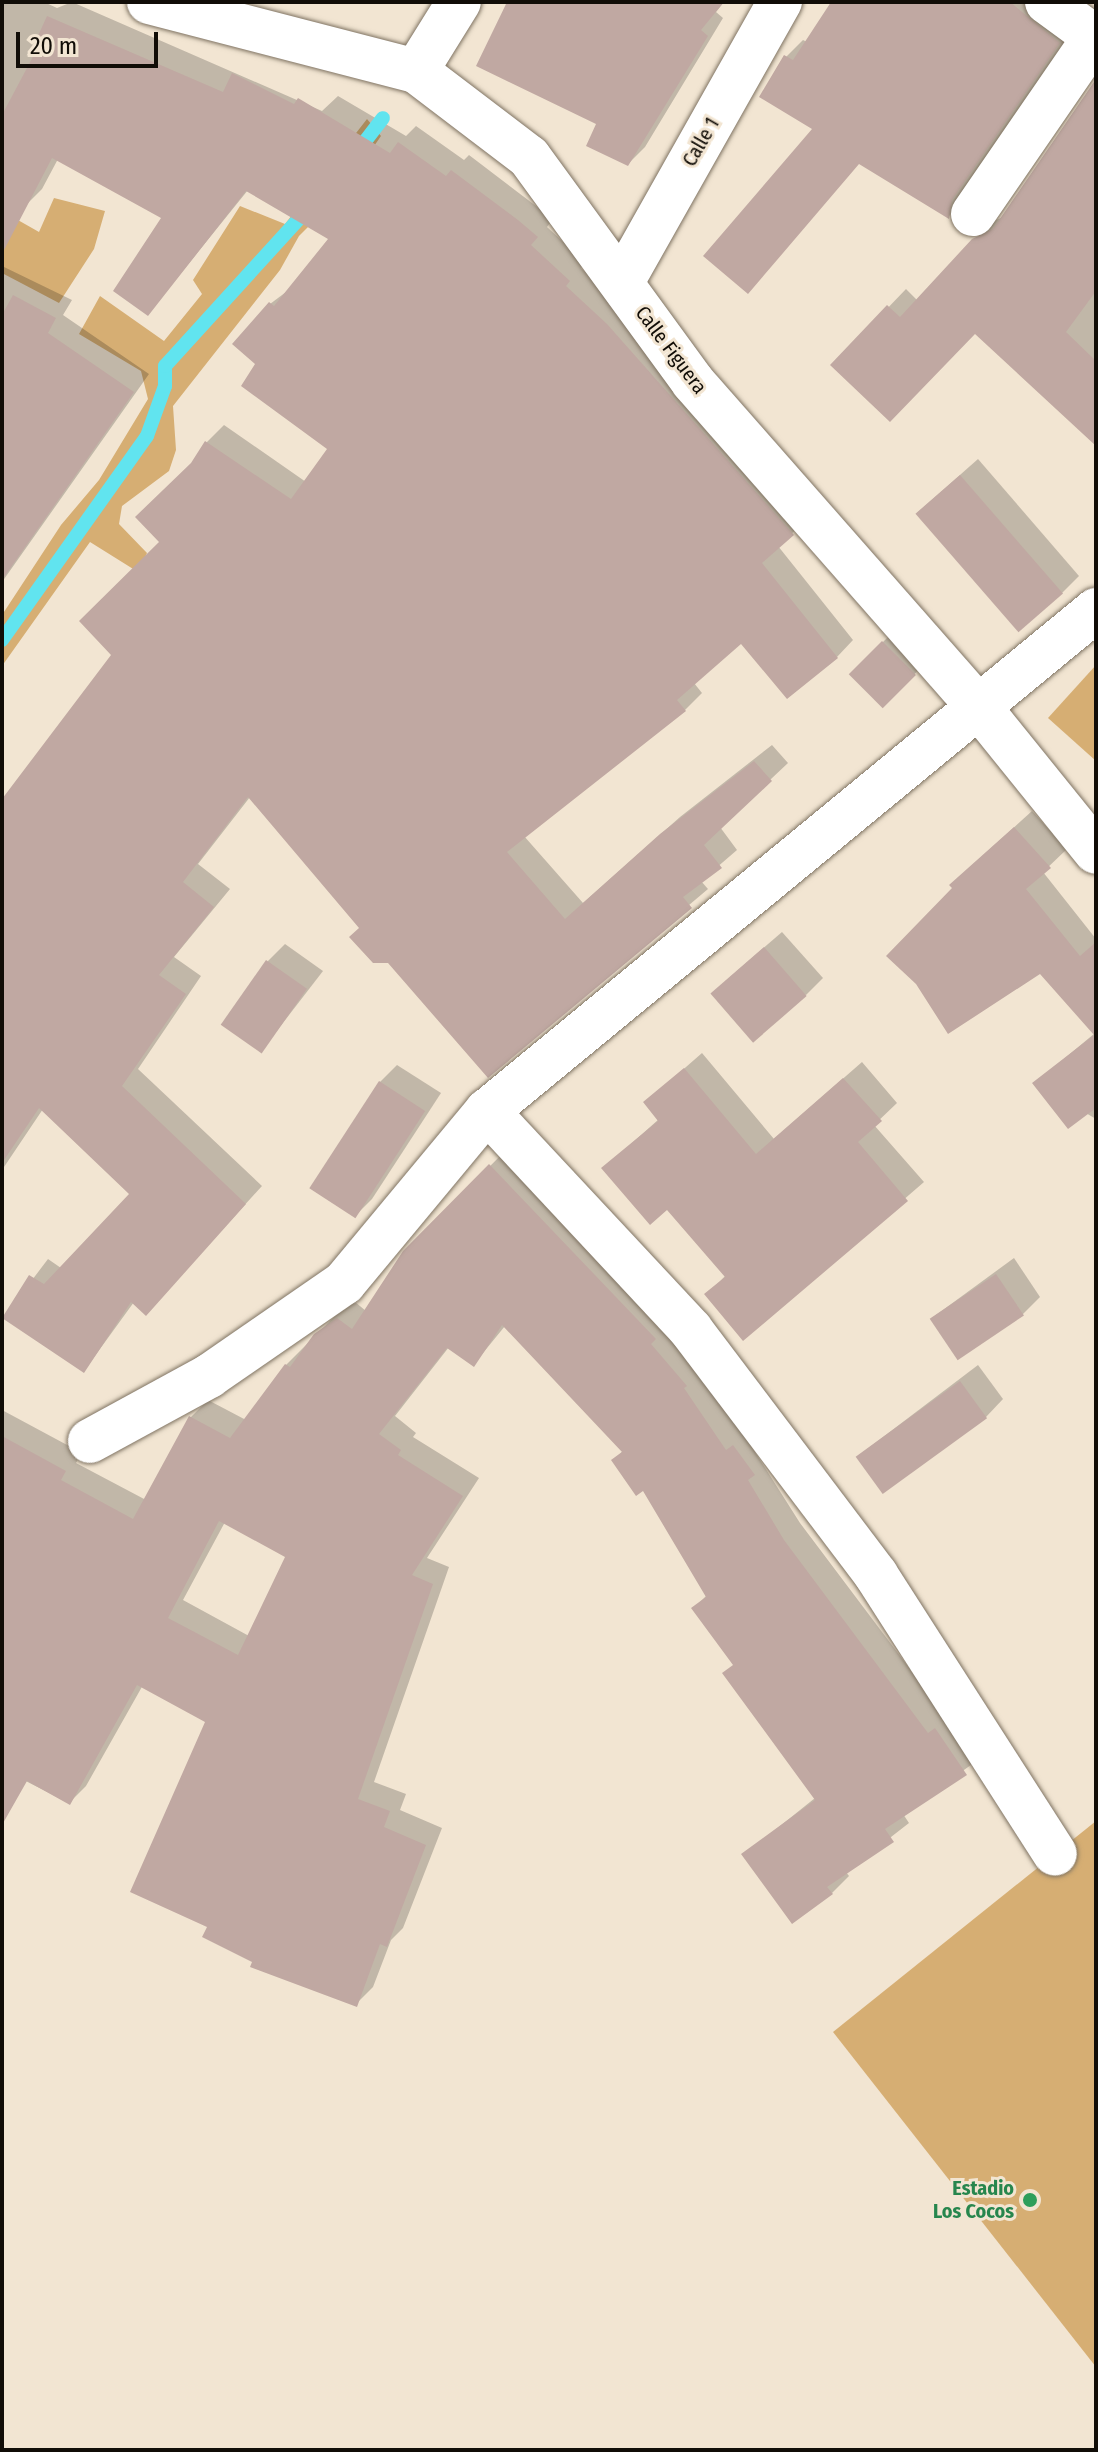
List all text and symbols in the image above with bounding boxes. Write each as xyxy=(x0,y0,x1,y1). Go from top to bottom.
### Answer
scale bar xyxy=(20,16,162,66)
text: 20 m xyxy=(30,32,77,60)
street label: Calle 1 xyxy=(678,113,724,171)
street label: Calle Figuera xyxy=(630,301,712,399)
place label: Estadio Los Cocos xyxy=(933,2176,1014,2223)
marker: Estadio Los Cocos xyxy=(1021,2191,1039,2209)

